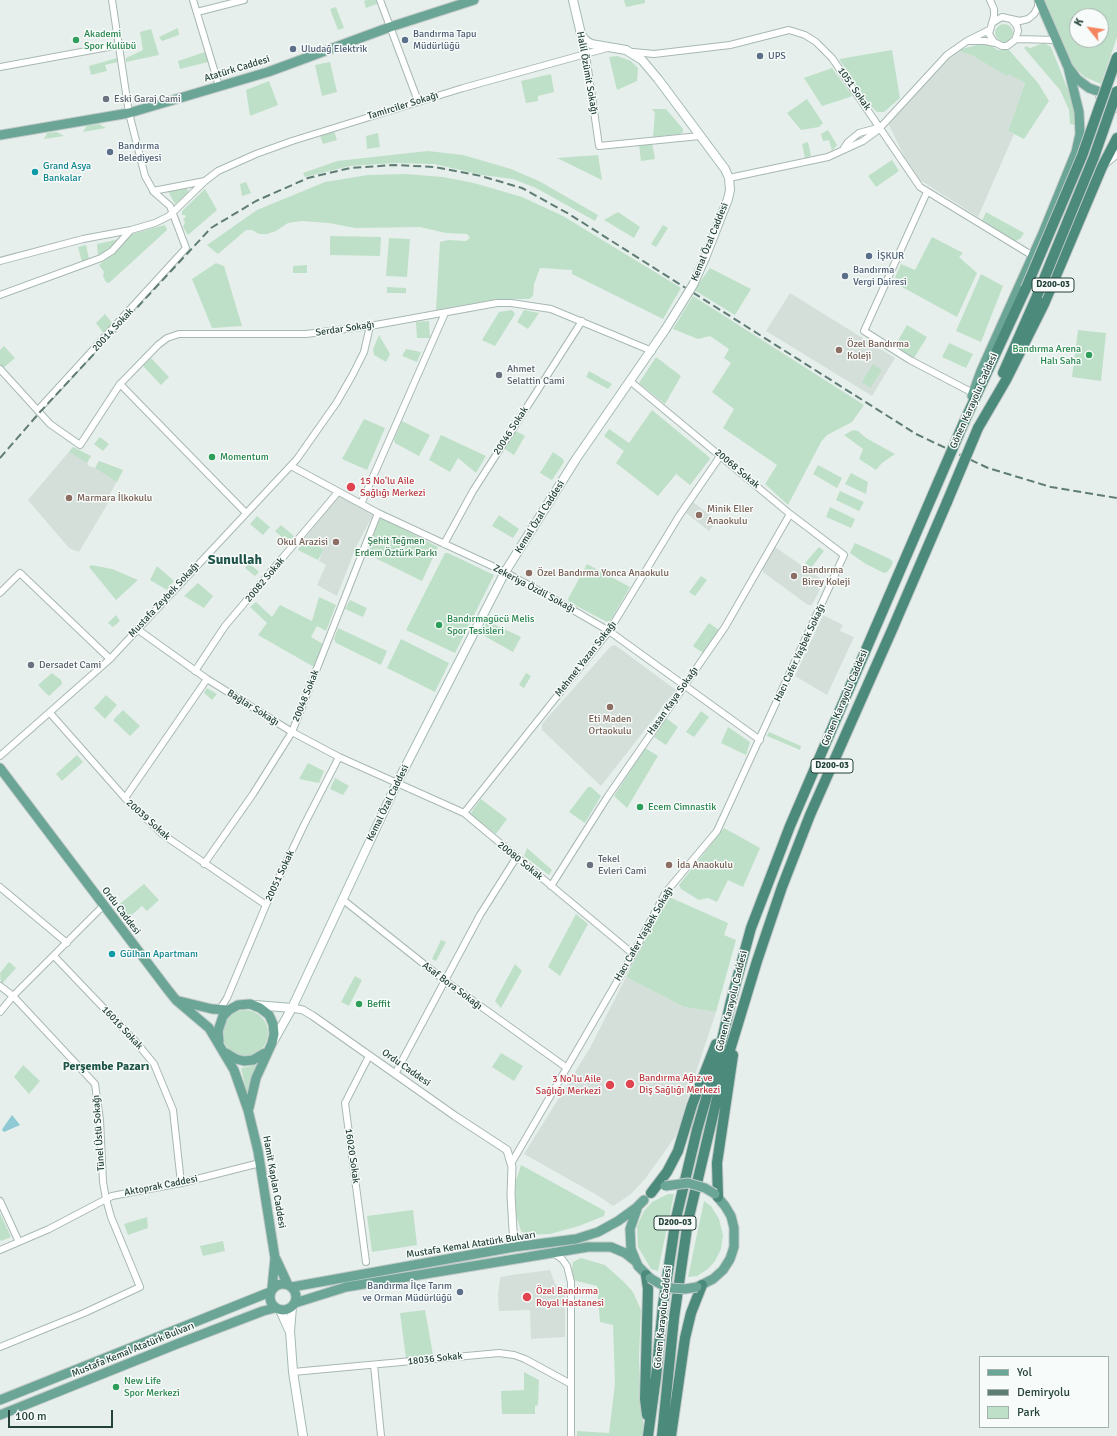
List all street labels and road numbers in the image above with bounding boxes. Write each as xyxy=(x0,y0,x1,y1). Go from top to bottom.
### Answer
street label: Halil Özümit Sokağı xyxy=(574,31,600,115)
street label: Atatürk Caddesi xyxy=(203,53,271,85)
street label: 1051 Sokak xyxy=(835,65,873,113)
street label: Tamirciler Sokağı xyxy=(366,90,440,122)
street label: Kemal Özal Caddesi xyxy=(689,201,731,283)
road number: D200-03 xyxy=(1032,278,1074,292)
street label: 20014 Sokak xyxy=(90,306,136,354)
street label: Serdar Sokağı xyxy=(315,319,375,339)
street label: Gönen Karayolu Caddesi xyxy=(948,351,1000,451)
street label: 20046 Sokak xyxy=(491,405,531,457)
street label: 20068 Sokak xyxy=(712,447,762,491)
street label: Kemal Özal Caddesi xyxy=(513,478,567,556)
street label: 20082 Sokak xyxy=(243,555,287,605)
street label: Mustafa Zeybek Sokağı xyxy=(126,560,202,640)
street label: Zekeriya Özdil Sokağı xyxy=(491,562,577,616)
street label: Hacı Cafer Yaşbek Sokağı xyxy=(772,602,828,704)
street label: Mehmet Yazan Sokağı xyxy=(553,619,619,699)
street label: Gönen Karayolu Caddesi xyxy=(819,648,871,748)
street label: Hasan Kaya Sokağı xyxy=(645,665,701,737)
street label: 20048 Sokak xyxy=(290,668,322,724)
street label: Bağlar Sokağı xyxy=(225,687,281,729)
road number: D200-03 xyxy=(811,759,853,773)
street label: Kemal Özal Caddesi xyxy=(364,763,412,843)
street label: 20039 Sokak xyxy=(124,797,172,843)
street label: 20080 Sokak xyxy=(495,839,545,883)
street label: 20051 Sokak xyxy=(263,849,297,903)
street label: Ordu Caddesi xyxy=(99,885,143,937)
street label: Hacı Cafer Yaşbek Sokağı xyxy=(612,885,676,983)
street label: Gönen Karayolu Caddesi xyxy=(714,949,750,1053)
street label: Asaf Bora Sokağı xyxy=(420,960,484,1012)
street label: 16016 Sokak xyxy=(99,1004,145,1052)
street label: Ordu Caddesi xyxy=(379,1047,433,1089)
street label: Tünel Üstü Sokağı xyxy=(90,1095,108,1171)
street label: 16020 Sokak xyxy=(342,1128,362,1184)
street label: Hamit Kaplan Caddesi xyxy=(260,1135,288,1229)
street label: Aktoprak Caddesi xyxy=(123,1173,199,1199)
road number: D200-03 xyxy=(654,1216,696,1230)
street label: Mustafa Kemal Atatürk Bulvarı xyxy=(405,1229,537,1261)
street label: Gönen Karayolu Caddesi xyxy=(652,1265,674,1369)
street label: Mustafa Kemal Atatürk Bulvarı xyxy=(70,1320,196,1380)
street label: 18036 Sokak xyxy=(407,1350,463,1368)

